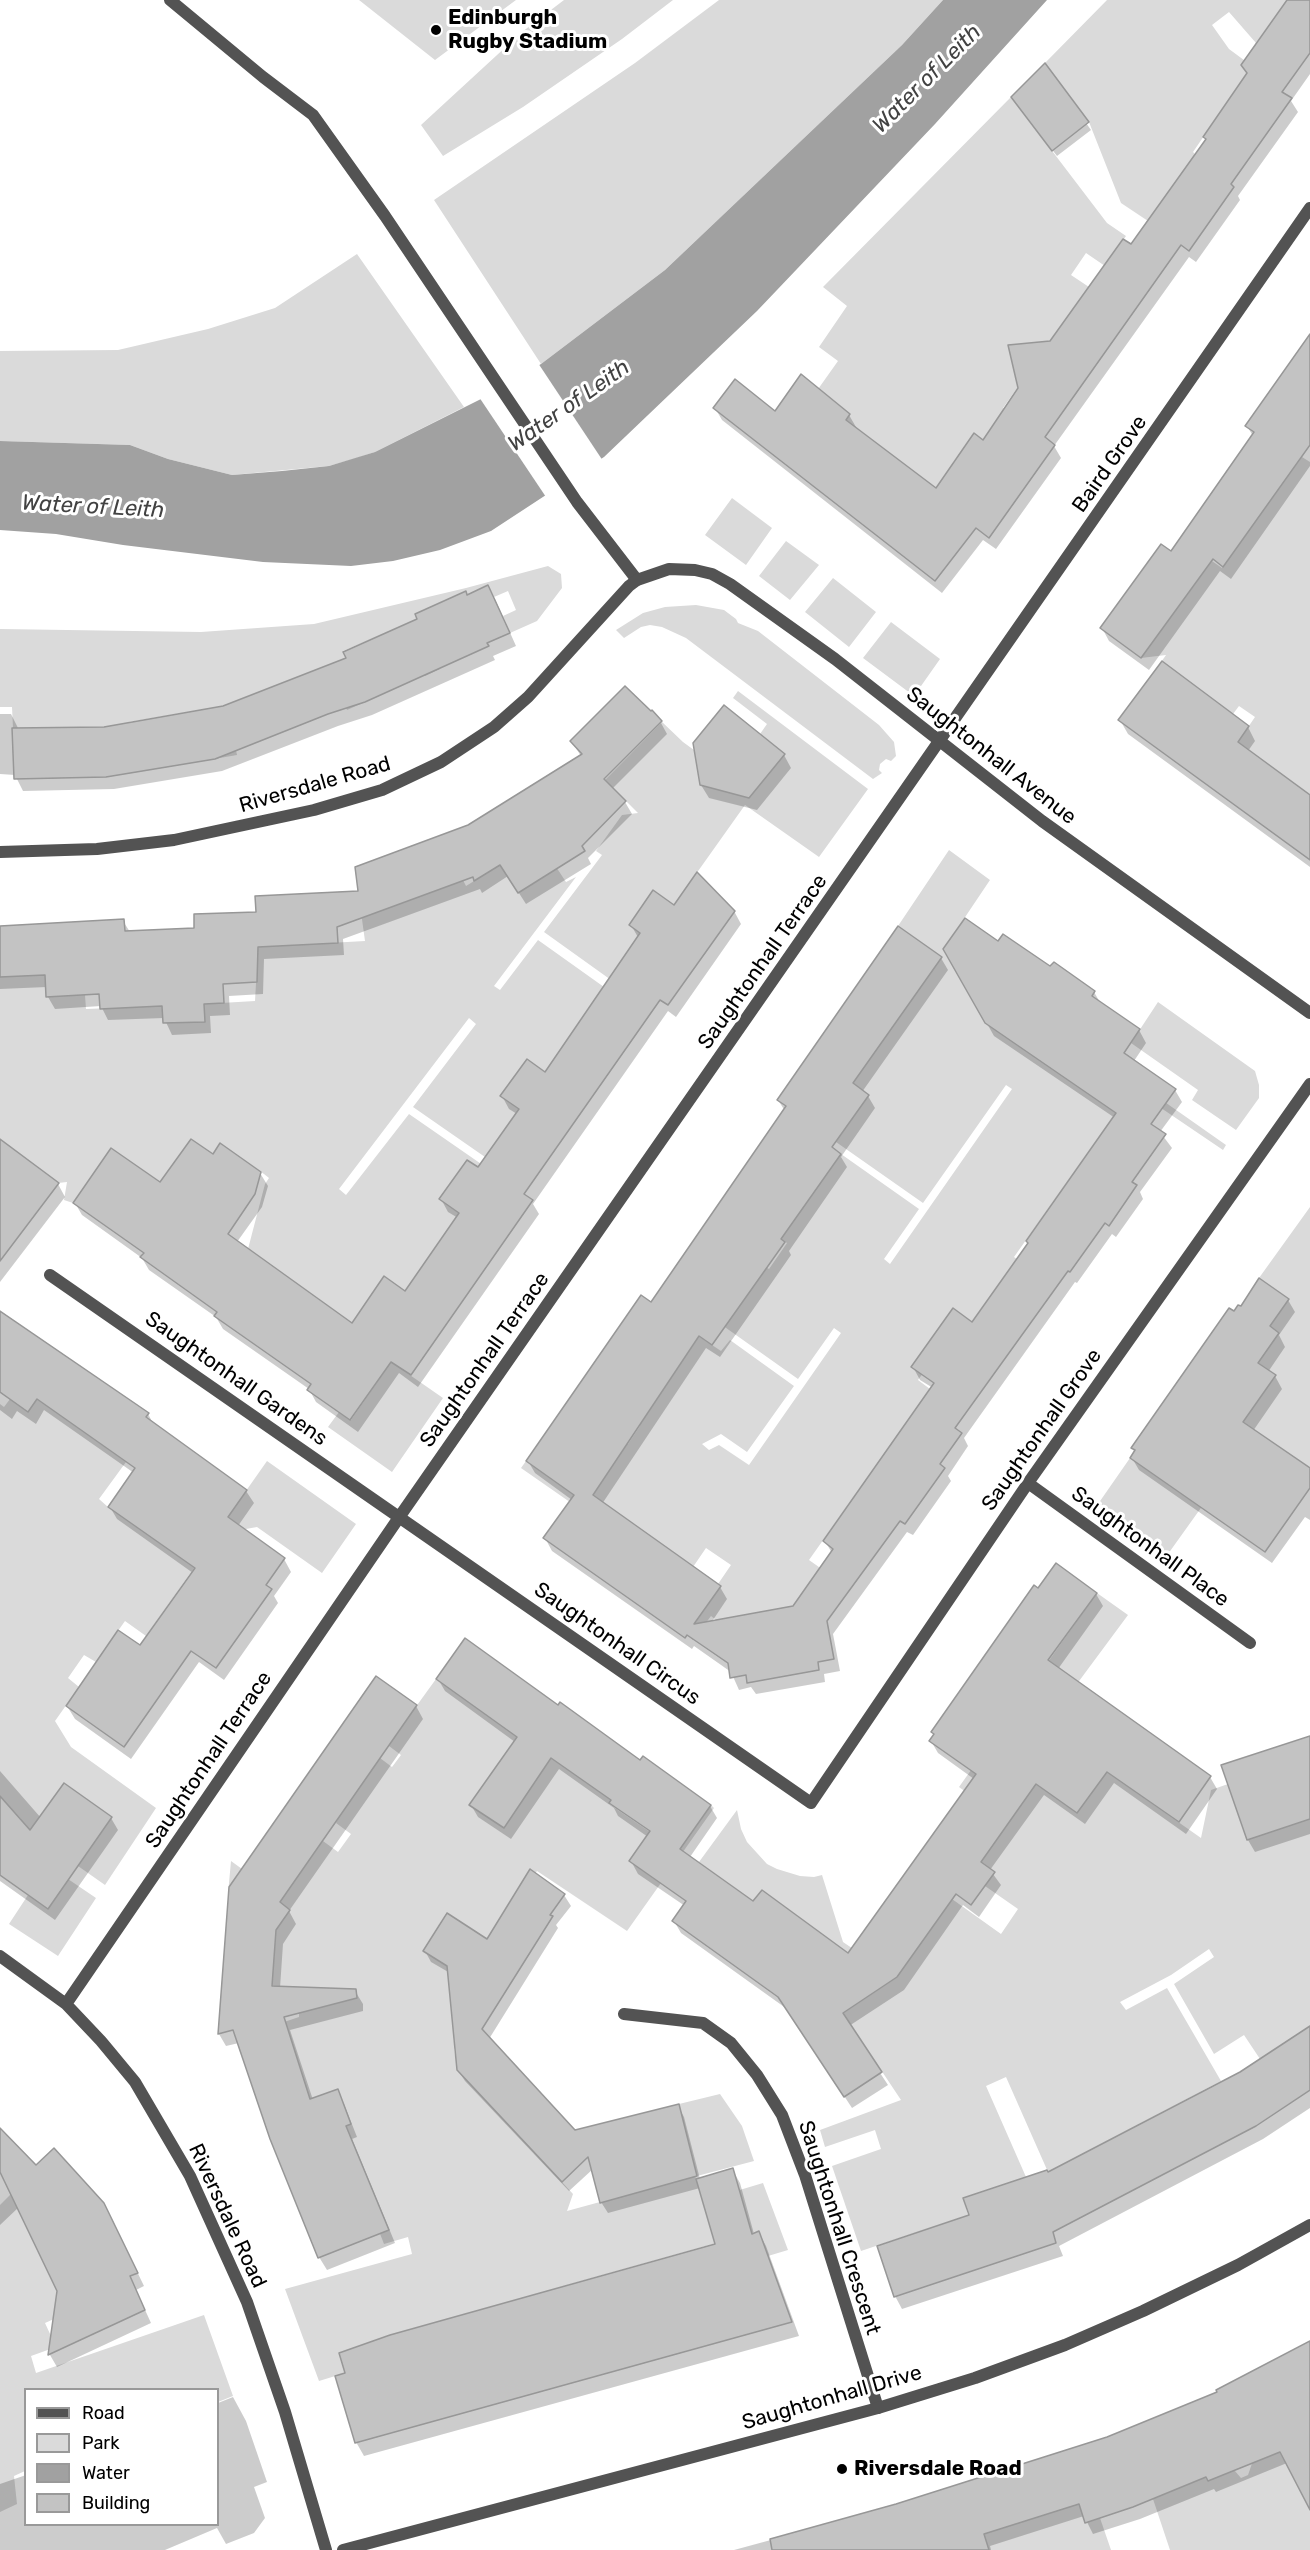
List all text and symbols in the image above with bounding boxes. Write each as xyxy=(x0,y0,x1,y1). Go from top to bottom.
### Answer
place label: Edinburgh Rugby Stadium xyxy=(448,5,607,55)
water label: Water of Leith xyxy=(867,19,987,139)
marker: Edinburgh Rugby Stadium xyxy=(429,23,443,37)
water label: Water of Leith xyxy=(503,354,635,458)
street label: Baird Grove xyxy=(1067,411,1153,517)
water label: Water of Leith xyxy=(21,490,165,524)
street label: Saughtonhall Avenue xyxy=(901,682,1081,830)
street label: Riversdale Road xyxy=(236,751,394,819)
street label: Saughtonhall Terrace xyxy=(693,870,833,1054)
street label: Saughtonhall Terrace xyxy=(415,1268,555,1452)
street label: Saughtonhall Gardens xyxy=(140,1307,332,1451)
street label: Saughtonhall Grove xyxy=(977,1344,1107,1516)
street label: Saughtonhall Place xyxy=(1066,1481,1234,1613)
street label: Saughtonhall Circus xyxy=(529,1577,705,1711)
street label: Saughtonhall Terrace xyxy=(140,1667,278,1853)
street label: Saughtonhall Crescent xyxy=(792,2118,886,2338)
street label: Riversdale Road xyxy=(183,2140,271,2292)
street label: Saughtonhall Drive xyxy=(739,2360,925,2436)
legend xyxy=(24,2388,219,2526)
text: Road xyxy=(82,2402,125,2424)
text: Park xyxy=(82,2432,119,2454)
place label: Riversdale Road xyxy=(854,2456,1022,2482)
text: Water xyxy=(82,2462,130,2484)
marker: Riversdale Road xyxy=(835,2462,849,2476)
text: Building xyxy=(82,2492,150,2514)

